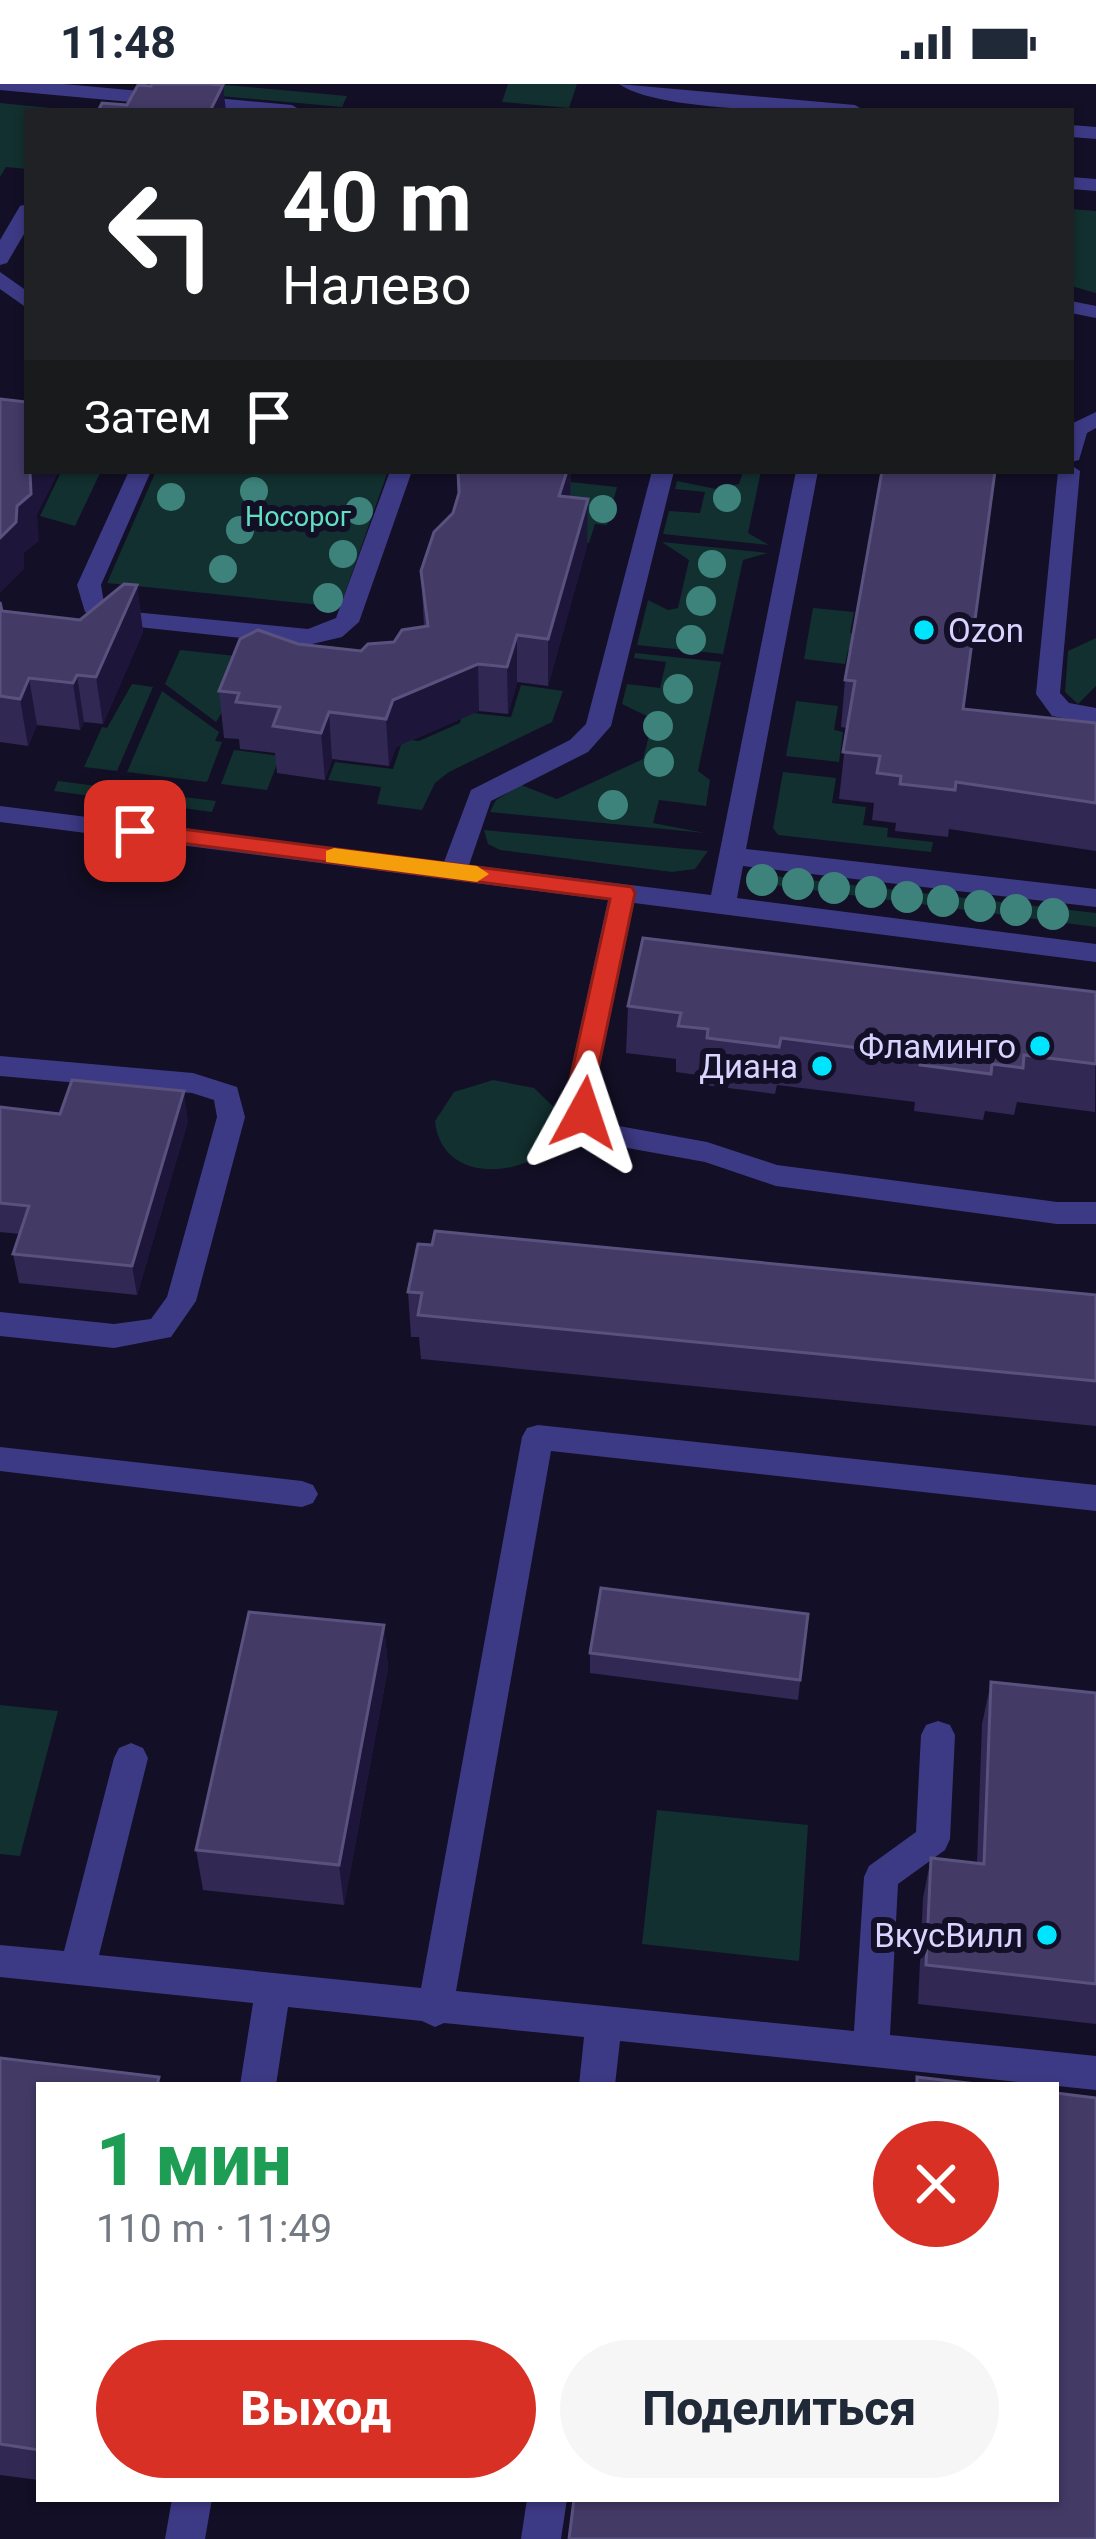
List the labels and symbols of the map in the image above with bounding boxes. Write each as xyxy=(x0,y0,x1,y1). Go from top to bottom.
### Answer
park label: Носорог xyxy=(245,501,352,533)
place label: Ozon xyxy=(948,611,1024,650)
marker: Ozon xyxy=(911,617,937,643)
pin xyxy=(84,780,186,882)
place label: Фламинго xyxy=(859,1027,1016,1066)
marker: Фламинго xyxy=(1027,1033,1053,1059)
place label: Диана xyxy=(699,1047,798,1086)
position arrow xyxy=(521,1050,647,1176)
marker: Диана xyxy=(809,1053,835,1079)
place label: ВкусВилл xyxy=(874,1916,1023,1955)
marker: ВкусВилл xyxy=(1034,1922,1060,1948)

